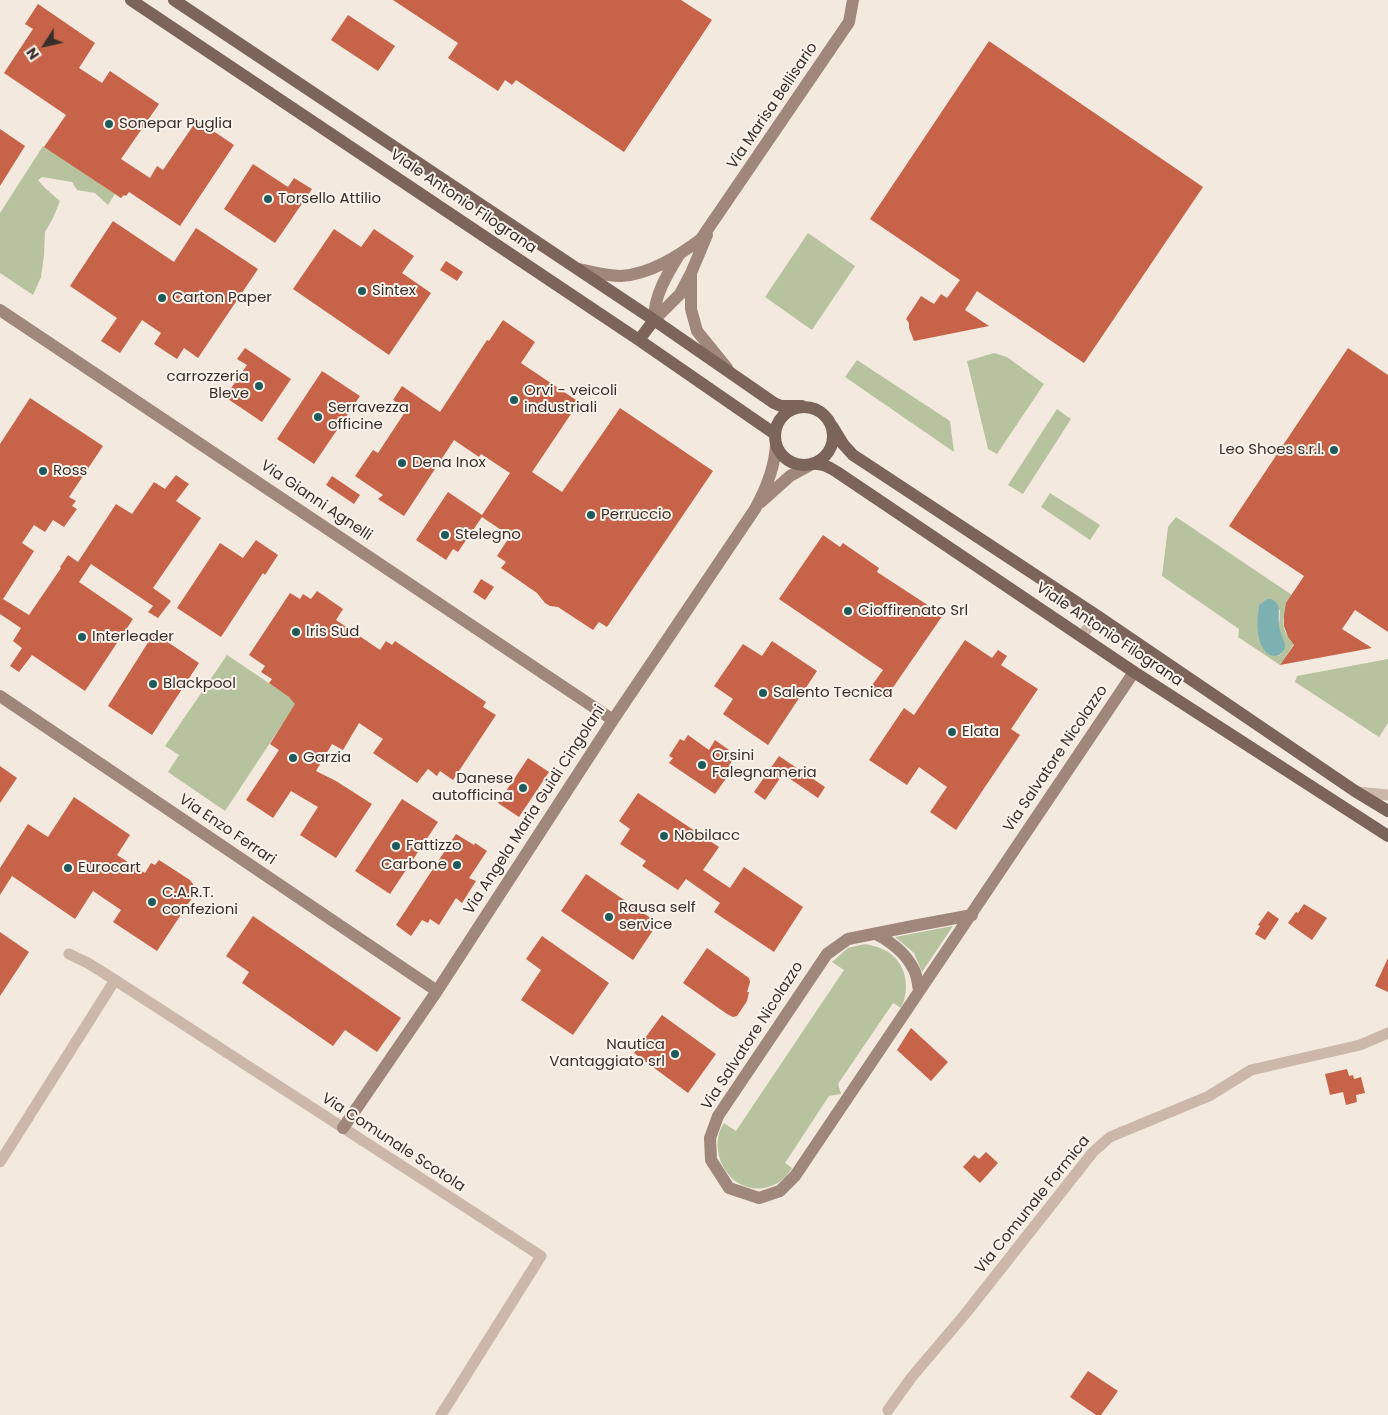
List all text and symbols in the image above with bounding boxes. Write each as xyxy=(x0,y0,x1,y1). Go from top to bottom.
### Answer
north arrow xyxy=(20,20,70,70)
street label: Via Marisa Bellisario xyxy=(724,39,822,173)
text: N xyxy=(22,44,44,64)
place label: Sonepar Puglia xyxy=(119,115,232,133)
marker: Sonepar Puglia xyxy=(103,118,115,130)
street label: Viale Antonio Filograna xyxy=(386,146,540,258)
place label: Torsello Attilio xyxy=(278,190,381,208)
marker: Torsello Attilio xyxy=(262,193,274,205)
place label: Sintex xyxy=(372,282,416,300)
marker: Sintex xyxy=(356,285,368,297)
place label: Carton Paper xyxy=(172,289,272,307)
marker: Carton Paper xyxy=(156,292,168,304)
place label: carrozzeria Bleve xyxy=(167,368,249,403)
marker: carrozzeria Bleve xyxy=(253,380,265,392)
place label: Orvi - veicoli industriali xyxy=(524,382,617,417)
marker: Orvi - veicoli industriali xyxy=(508,394,520,406)
place label: Serravezza officine xyxy=(328,399,409,434)
marker: Serravezza officine xyxy=(312,411,324,423)
place label: Leo Shoes s.r.l. xyxy=(1219,441,1324,459)
marker: Leo Shoes s.r.l. xyxy=(1328,444,1340,456)
place label: Dena Inox xyxy=(412,454,486,472)
street label: Via Gianni Agnelli xyxy=(257,457,375,545)
marker: Dena Inox xyxy=(396,457,408,469)
place label: Ross xyxy=(53,462,87,480)
marker: Ross xyxy=(37,465,49,477)
place label: Perruccio xyxy=(601,506,671,524)
marker: Perruccio xyxy=(585,509,597,521)
place label: Stelegno xyxy=(455,526,521,544)
marker: Stelegno xyxy=(439,529,451,541)
street label: Viale Antonio Filograna xyxy=(1032,579,1186,691)
place label: Cioffirenato Srl xyxy=(858,602,968,620)
marker: Cioffirenato Srl xyxy=(842,605,854,617)
place label: Iris Sud xyxy=(306,623,359,641)
marker: Iris Sud xyxy=(290,626,302,638)
place label: Interleader xyxy=(92,628,174,646)
marker: Interleader xyxy=(76,631,88,643)
place label: Blackpool xyxy=(163,675,236,693)
marker: Blackpool xyxy=(147,678,159,690)
street label: Via Salvatore Nicolazzo xyxy=(1000,682,1112,836)
place label: Salento Tecnica xyxy=(773,684,893,702)
marker: Salento Tecnica xyxy=(757,687,769,699)
street label: Via Angela Maria Guidi Cingolani xyxy=(460,702,610,918)
place label: Elata xyxy=(962,723,999,741)
marker: Elata xyxy=(946,726,958,738)
place label: Orsini Falegnameria xyxy=(712,747,817,782)
place label: Garzia xyxy=(303,749,351,767)
marker: Garzia xyxy=(287,752,299,764)
marker: Orsini Falegnameria xyxy=(696,759,708,771)
place label: Danese autofficina xyxy=(432,770,513,805)
marker: Danese autofficina xyxy=(517,782,529,794)
street label: Via Enzo Ferrari xyxy=(175,791,279,869)
place label: Nobilacc xyxy=(674,827,740,845)
marker: Nobilacc xyxy=(658,830,670,842)
place label: Fattizzo xyxy=(406,837,462,855)
marker: Fattizzo xyxy=(390,840,402,852)
place label: Carbone xyxy=(381,856,447,874)
place label: Eurocart xyxy=(78,859,141,877)
marker: Carbone xyxy=(451,859,463,871)
marker: Eurocart xyxy=(62,862,74,874)
place label: C.A.R.T. confezioni xyxy=(162,884,238,919)
marker: C.A.R.T. confezioni xyxy=(146,896,158,908)
place label: Rausa self service xyxy=(619,899,696,934)
marker: Rausa self service xyxy=(603,911,615,923)
street label: Via Salvatore Nicolazzo xyxy=(698,958,808,1114)
place label: Nautica Vantaggiato srl xyxy=(549,1036,665,1071)
marker: Nautica Vantaggiato srl xyxy=(669,1048,681,1060)
street label: Via Comunale Scotola xyxy=(318,1090,468,1196)
street label: Via Comunale Formica xyxy=(972,1132,1094,1278)

